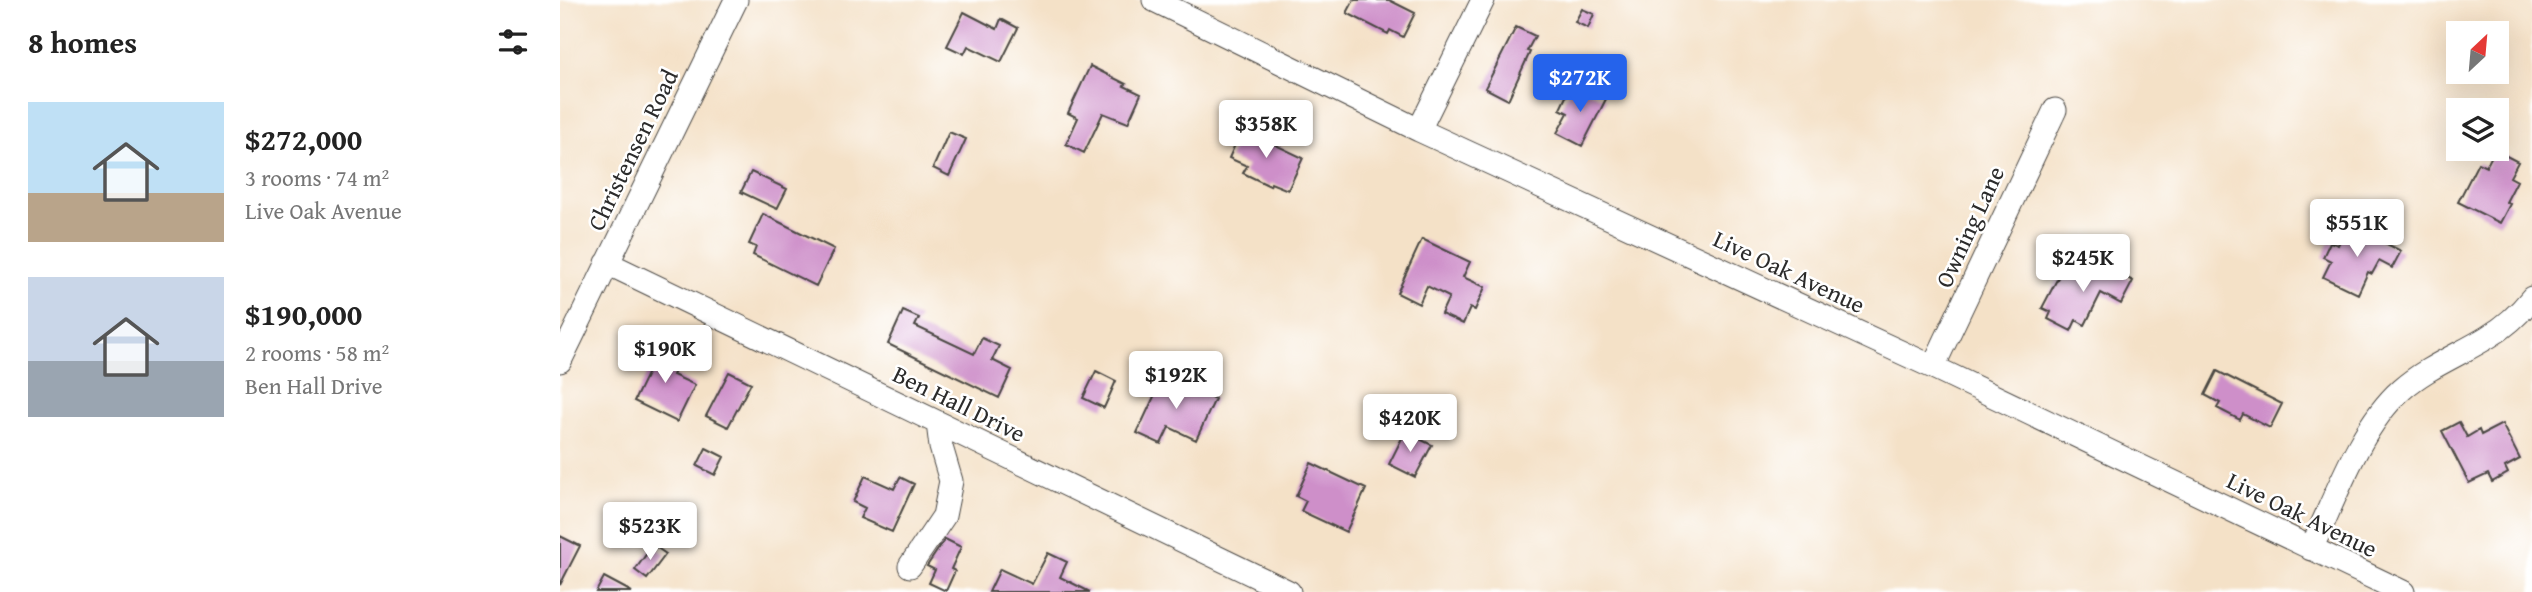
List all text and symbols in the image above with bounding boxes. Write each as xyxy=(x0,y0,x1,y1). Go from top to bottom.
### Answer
text: 8 homes xyxy=(28,20,137,64)
north arrow xyxy=(2446,21,2510,84)
map controls xyxy=(2446,21,2509,161)
icon: filters xyxy=(494,23,532,61)
pin: $272K xyxy=(1531,54,1629,114)
text: $272K xyxy=(1549,60,1611,93)
street label: Christensen Road xyxy=(578,63,687,236)
button: layers xyxy=(2446,98,2509,161)
pin: $358K xyxy=(1217,100,1315,160)
text: $358K xyxy=(1235,106,1297,139)
text: $272,000 xyxy=(245,117,362,161)
icon: home xyxy=(84,130,168,214)
street label: Owning Lane xyxy=(1926,160,2013,293)
text: 3 rooms · 74 m² xyxy=(245,161,389,194)
text: Live Oak Avenue xyxy=(245,194,402,227)
pin: $551K xyxy=(2308,200,2406,259)
text: $551K xyxy=(2326,205,2388,238)
street label: Live Oak Avenue xyxy=(1708,221,1871,322)
pin: $245K xyxy=(2034,234,2132,294)
text: $245K xyxy=(2052,240,2114,273)
text: $190,000 xyxy=(245,292,362,336)
icon: home xyxy=(84,305,168,389)
pin: $190K xyxy=(616,326,714,385)
text: $190K xyxy=(634,331,696,364)
text: 2 rooms · 58 m² xyxy=(245,336,389,369)
pin: $192K xyxy=(1127,352,1225,411)
street label: Ben Hall Drive xyxy=(887,356,1031,451)
text: $192K xyxy=(1145,357,1207,390)
text: Ben Hall Drive xyxy=(245,369,383,402)
pin: $420K xyxy=(1361,394,1459,454)
text: $420K xyxy=(1379,400,1441,433)
street label: Live Oak Avenue xyxy=(2221,463,2383,566)
pin: $523K xyxy=(601,503,699,562)
text: $523K xyxy=(619,508,681,541)

